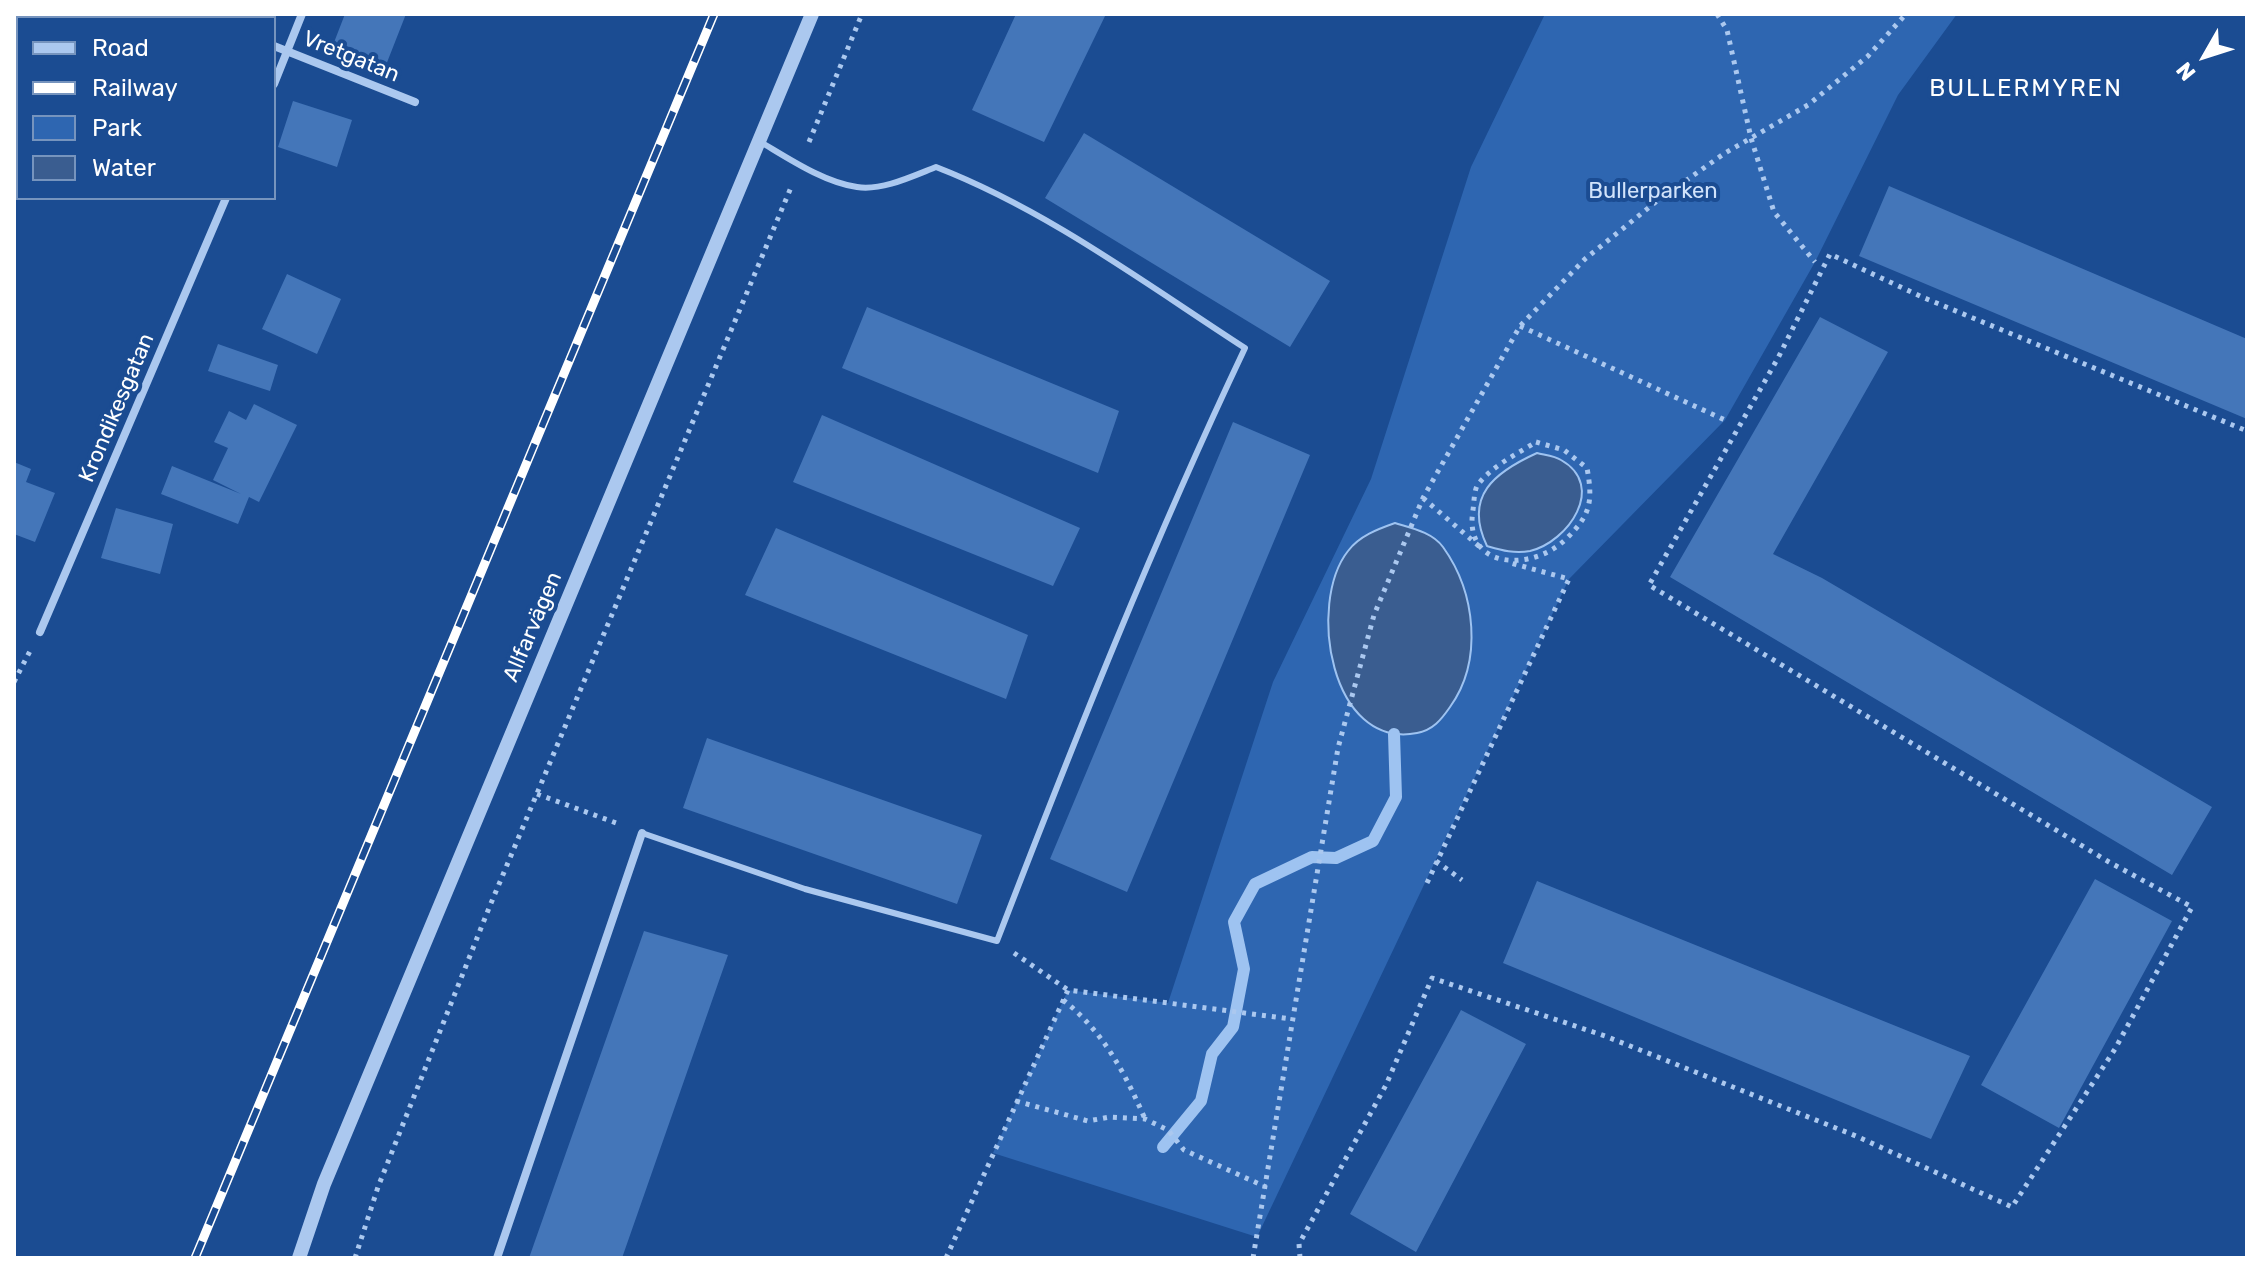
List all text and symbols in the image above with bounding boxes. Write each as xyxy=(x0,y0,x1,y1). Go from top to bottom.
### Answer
legend xyxy=(16,16,276,200)
north arrow xyxy=(2165,16,2245,96)
street label: Vretgatan xyxy=(299,26,403,88)
text: Road xyxy=(92,34,149,62)
text: N xyxy=(2170,57,2201,86)
text: Railway xyxy=(92,74,178,102)
district label: BULLERMYREN xyxy=(1929,75,2123,103)
text: Park xyxy=(92,114,142,142)
text: Water xyxy=(92,154,156,182)
park label: Bullerparken xyxy=(1588,179,1718,205)
street label: Krondikesgatan xyxy=(74,330,160,486)
street label: Allfarvägen xyxy=(498,568,568,686)

